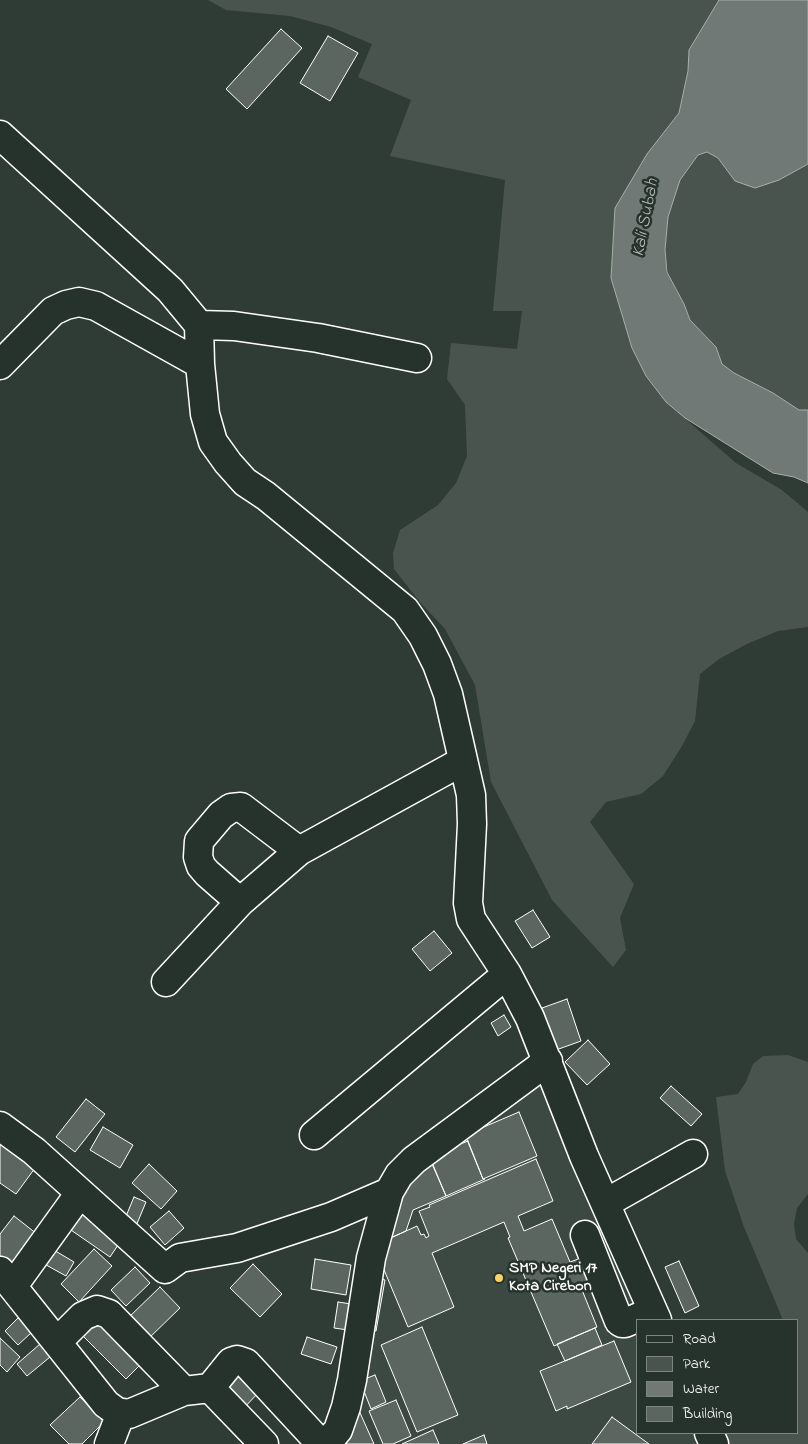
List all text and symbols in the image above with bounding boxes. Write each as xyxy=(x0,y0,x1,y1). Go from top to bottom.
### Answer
water label: Kali Subah xyxy=(629,177,665,259)
place label: SMP Negeri 17 Kota Cirebon xyxy=(509,1259,597,1297)
marker: SMP Negeri 17 Kota Cirebon xyxy=(493,1272,505,1284)
legend xyxy=(636,1319,798,1434)
text: Road xyxy=(683,1328,716,1350)
text: Park xyxy=(683,1353,710,1375)
text: Water xyxy=(683,1378,719,1400)
text: Building xyxy=(683,1403,732,1425)

